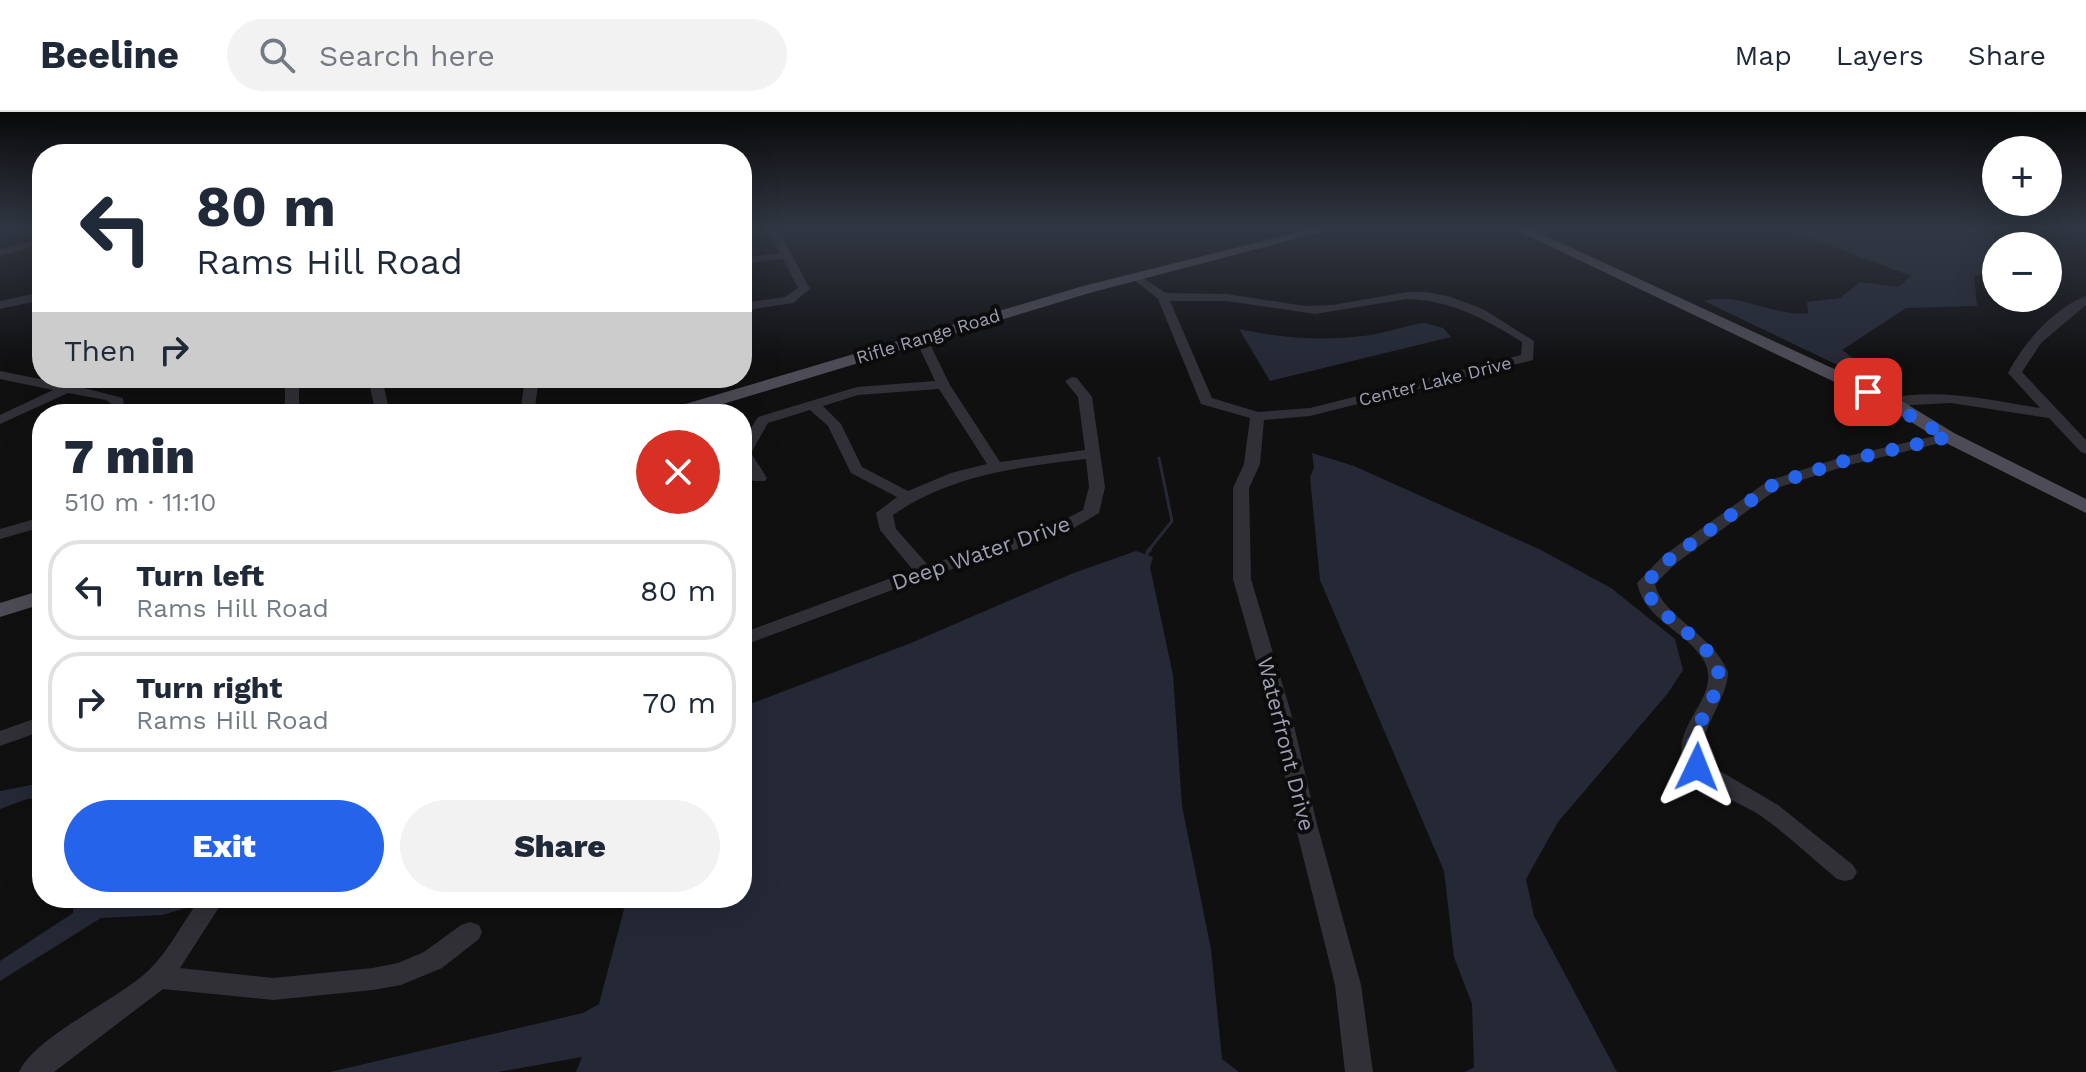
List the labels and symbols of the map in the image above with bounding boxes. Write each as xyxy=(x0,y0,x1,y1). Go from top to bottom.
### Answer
street label: Rifle Range Road xyxy=(854,304,1002,368)
street label: Center Lake Drive xyxy=(1356,352,1514,410)
pin xyxy=(1834,358,1902,426)
street label: Deep Water Drive xyxy=(889,511,1073,595)
street label: Waterfront Drive xyxy=(1252,654,1320,834)
position arrow xyxy=(1655,725,1739,809)

